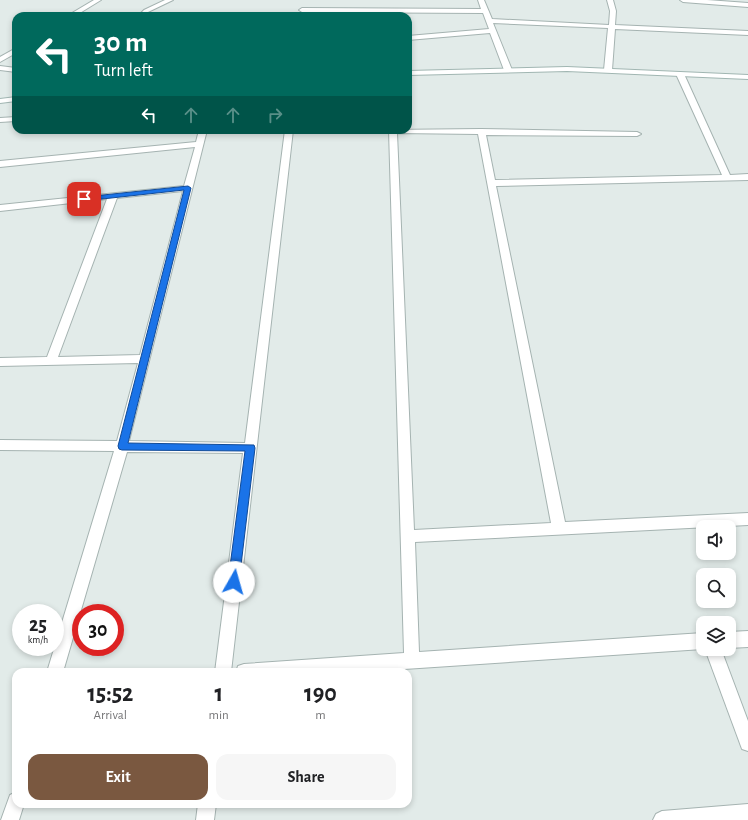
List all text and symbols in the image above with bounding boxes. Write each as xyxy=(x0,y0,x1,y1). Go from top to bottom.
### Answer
icon: left xyxy=(28,28,80,80)
text: 30 m xyxy=(94,29,147,57)
text: Turn left xyxy=(94,62,153,80)
icon: left xyxy=(138,104,160,126)
icon: ahead xyxy=(180,104,202,126)
icon: ahead xyxy=(222,104,244,126)
icon: right xyxy=(264,104,286,126)
pin xyxy=(67,182,101,216)
icon: arrive xyxy=(73,188,95,210)
map controls xyxy=(696,520,736,656)
button: sound xyxy=(696,520,736,560)
position arrow xyxy=(213,561,255,603)
button: search xyxy=(696,568,736,608)
speed limit sign: 30 xyxy=(72,604,124,656)
text: 25 xyxy=(29,615,47,635)
button: layers xyxy=(696,616,736,656)
text: km/h xyxy=(28,635,48,645)
text: 15:52 xyxy=(87,682,133,706)
text: 1 xyxy=(214,682,223,706)
text: 190 xyxy=(304,682,337,706)
text: Arrival xyxy=(94,709,127,722)
text: min xyxy=(209,709,229,722)
text: m xyxy=(315,709,326,722)
button: Exit xyxy=(28,754,208,800)
button: Share xyxy=(216,754,396,800)

